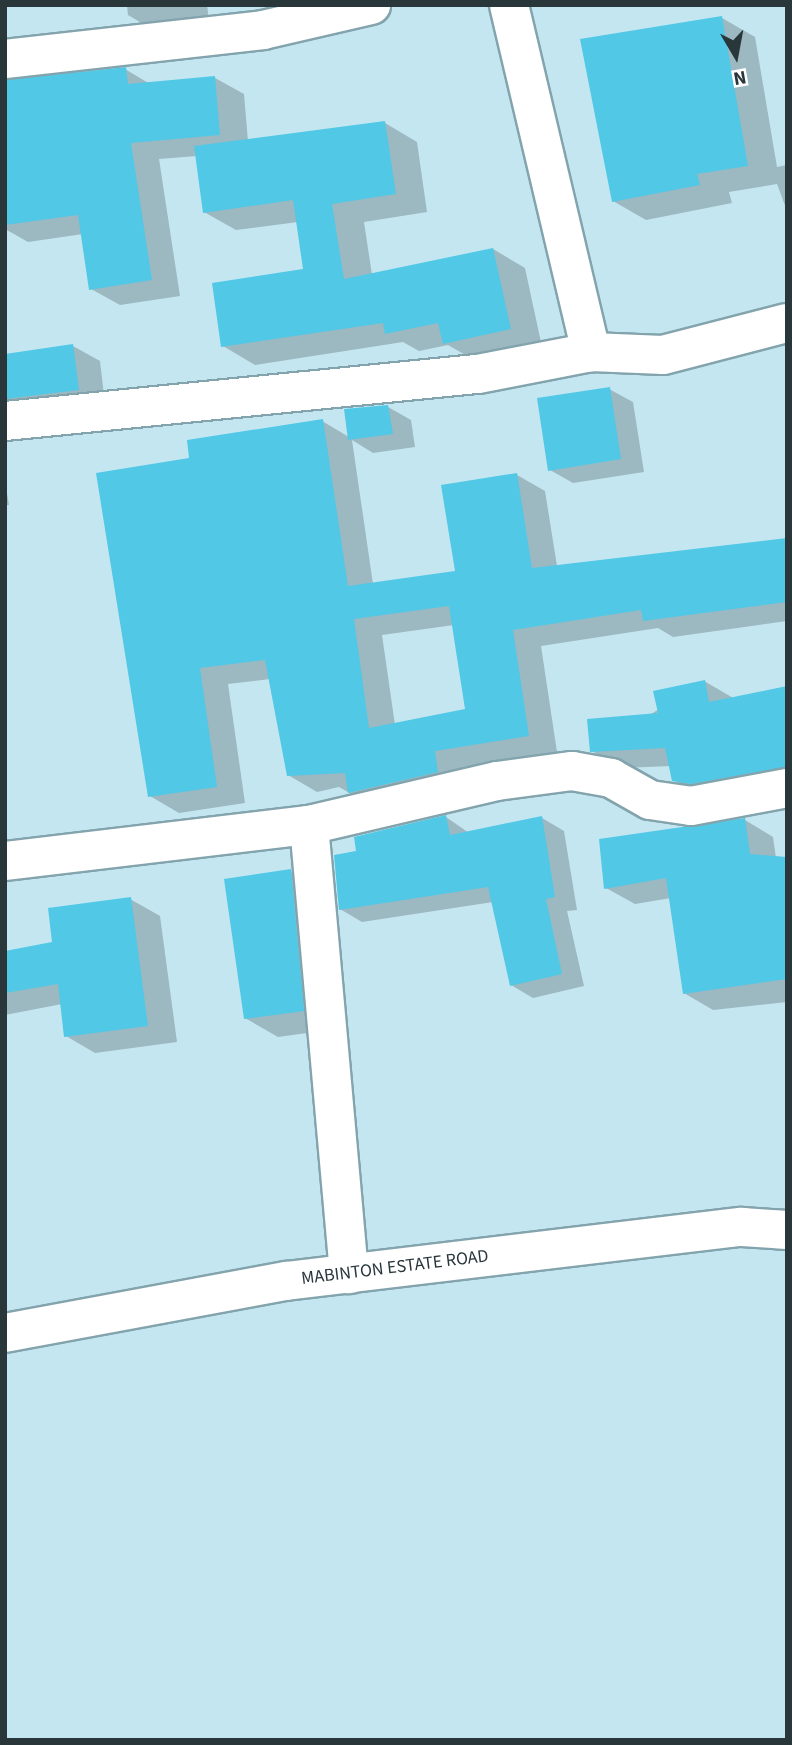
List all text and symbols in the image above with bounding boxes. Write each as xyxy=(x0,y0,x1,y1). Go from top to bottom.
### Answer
north arrow xyxy=(701,21,771,91)
text: N xyxy=(731,63,748,92)
street label: MABINTON ESTATE ROAD xyxy=(300,1246,490,1290)

